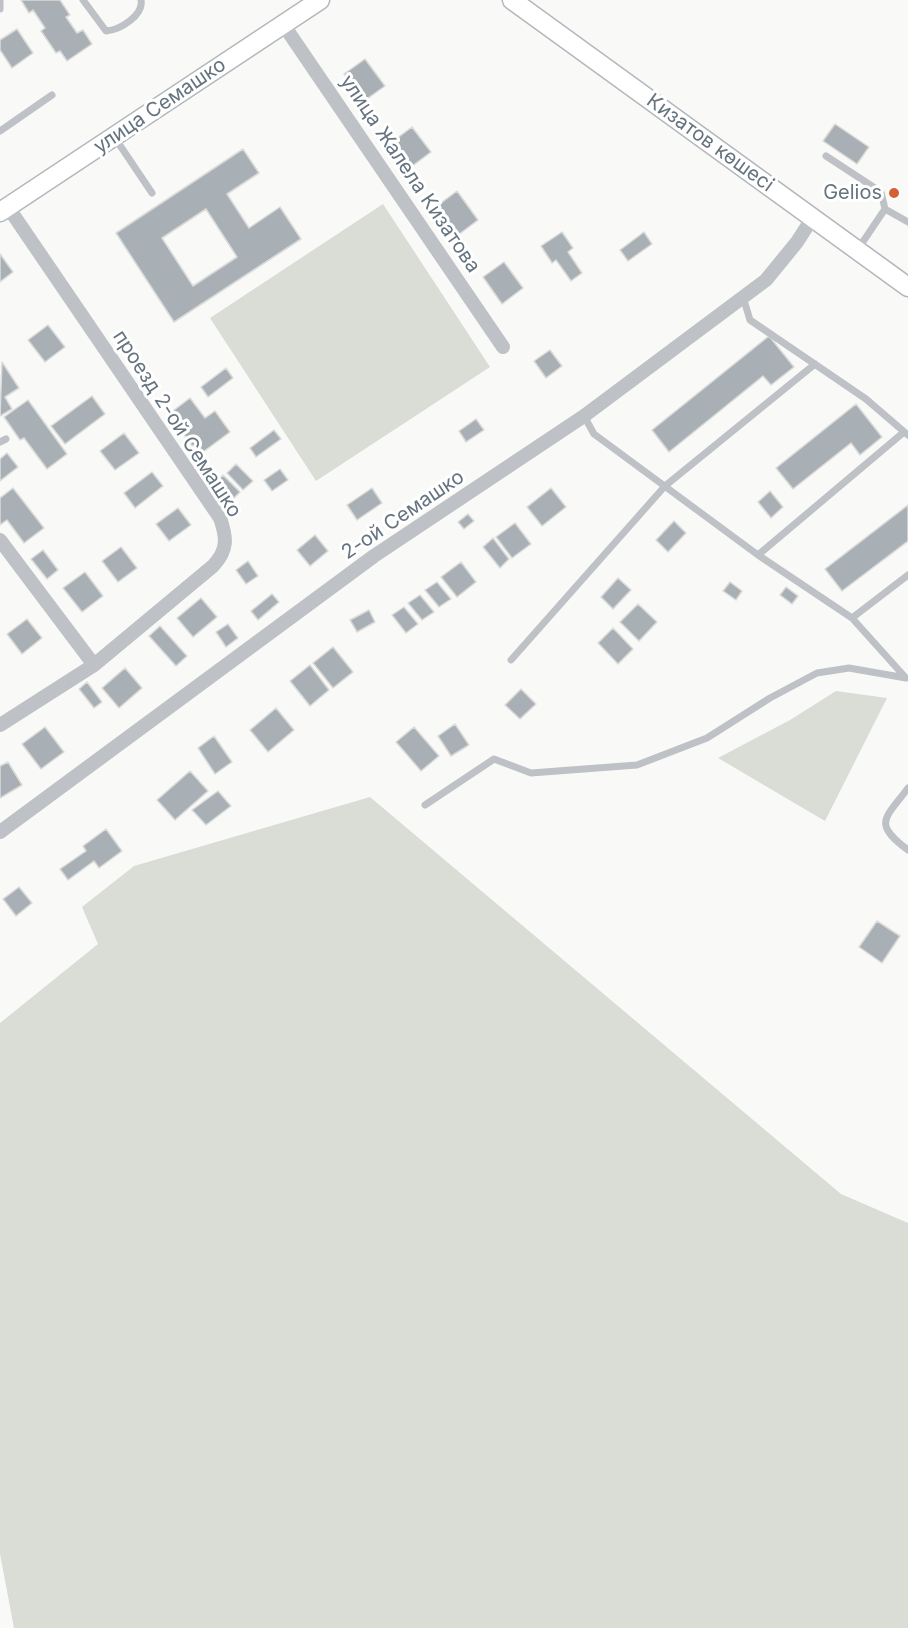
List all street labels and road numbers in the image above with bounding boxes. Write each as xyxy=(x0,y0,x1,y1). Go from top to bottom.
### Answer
street label: улица Семашко xyxy=(89,53,231,159)
street label: улица Жалела Кизатова xyxy=(335,71,485,277)
street label: Кизатов көшесі xyxy=(642,89,778,197)
street label: проезд 2-ой Семашко xyxy=(107,326,247,522)
street label: 2-ой Семашко xyxy=(337,465,469,565)

